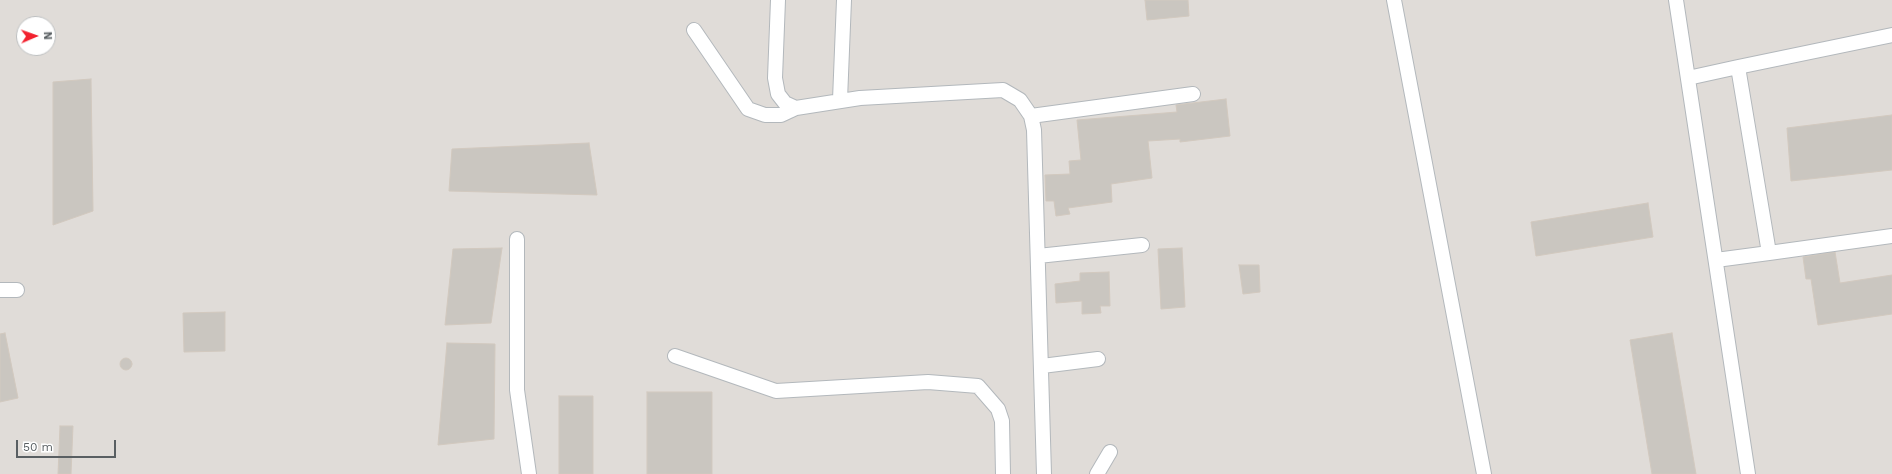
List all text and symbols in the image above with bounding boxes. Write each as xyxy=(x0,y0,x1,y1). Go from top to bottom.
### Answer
north arrow xyxy=(16,16,56,56)
text: N xyxy=(41,31,54,40)
scale bar xyxy=(18,432,118,458)
text: 50 m xyxy=(23,440,53,454)

